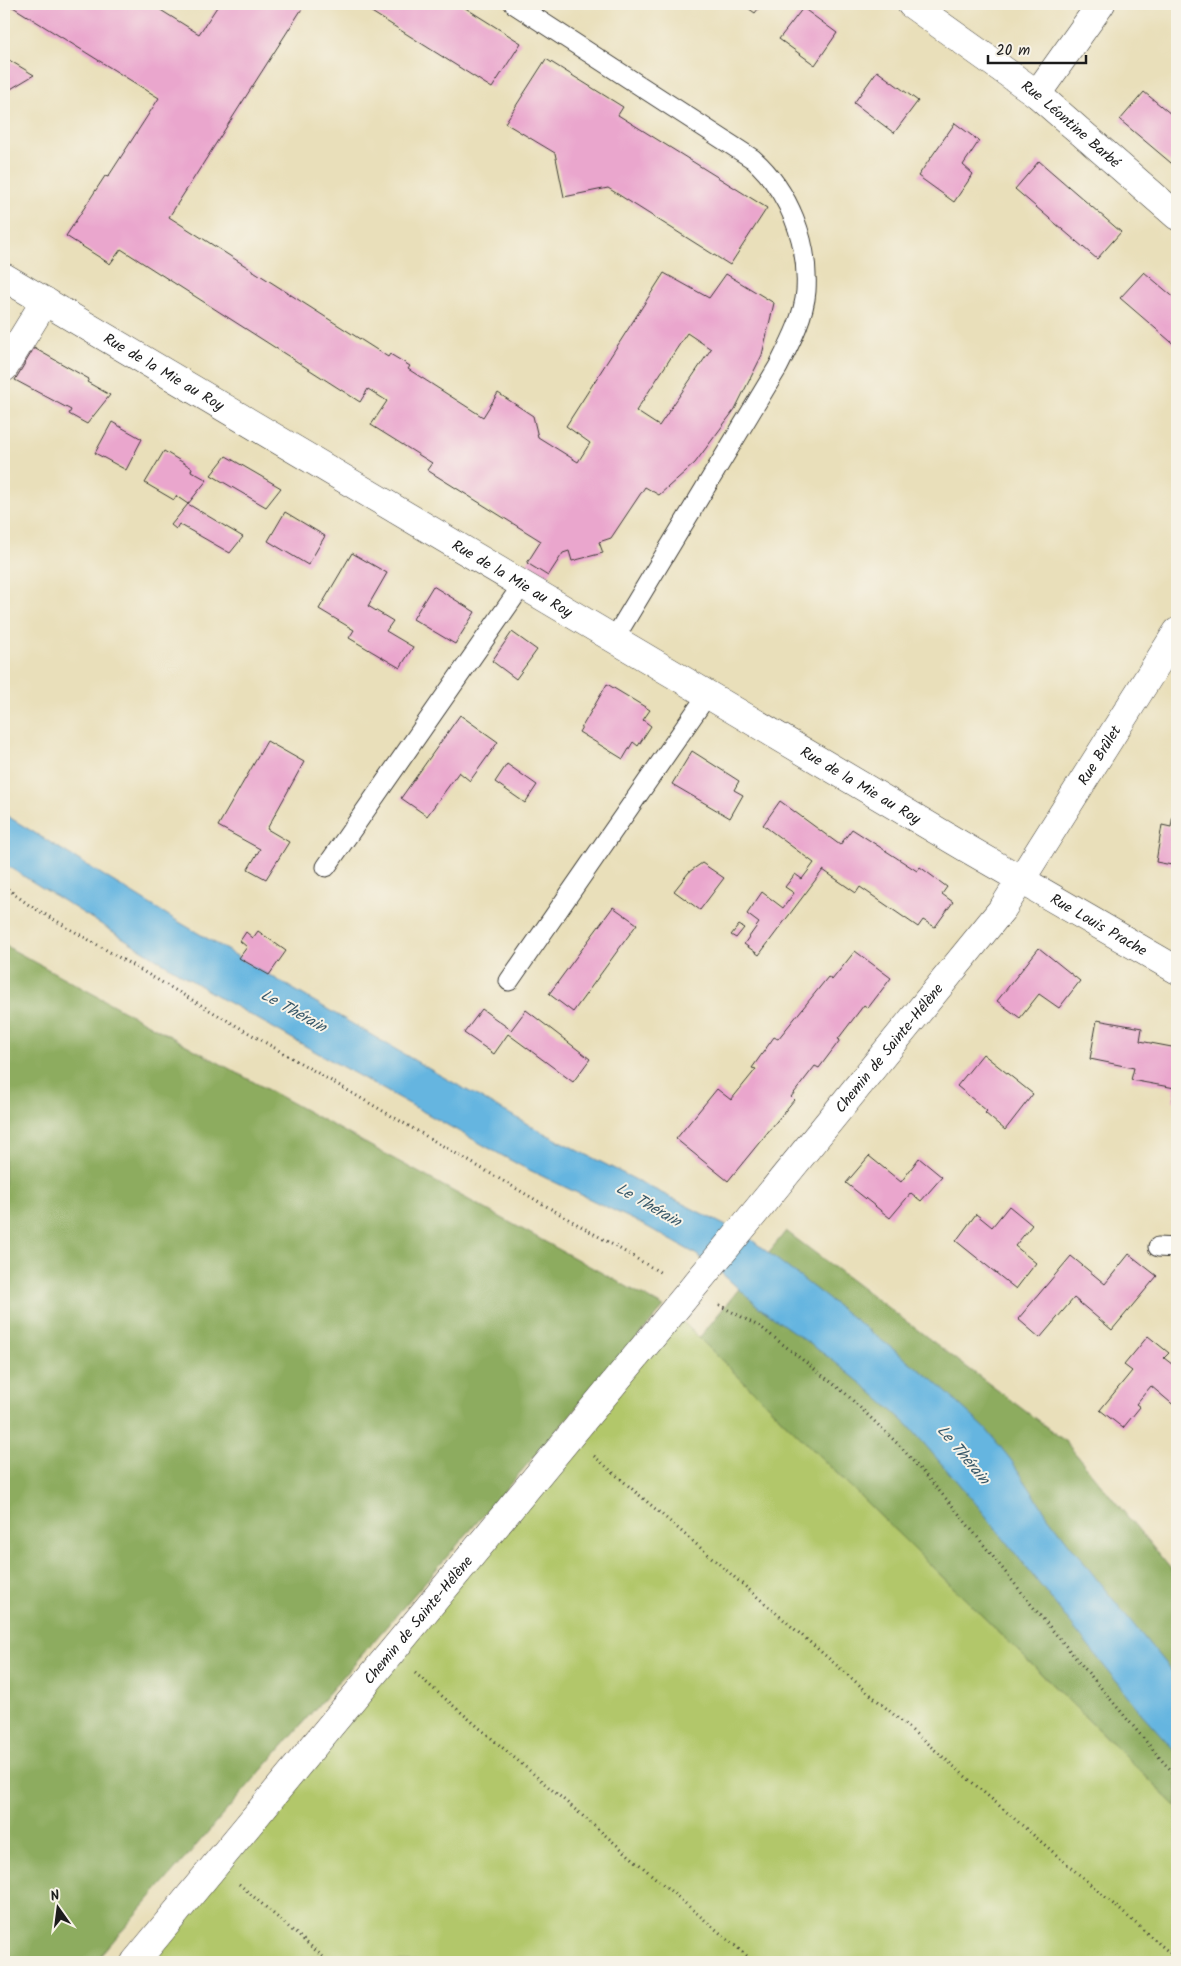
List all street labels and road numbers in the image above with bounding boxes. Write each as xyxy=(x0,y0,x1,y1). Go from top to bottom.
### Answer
street label: Rue Léontine Barbé xyxy=(1016,75,1126,175)
street label: Rue de la Mie au Roy xyxy=(98,328,229,419)
street label: Rue de la Mie au Roy xyxy=(447,534,578,625)
street label: Rue Brûlet xyxy=(1072,721,1128,790)
street label: Rue de la Mie au Roy xyxy=(795,741,926,832)
street label: Rue Louis Prache xyxy=(1045,888,1151,963)
street label: Chemin de Sainte-Hélène xyxy=(830,978,950,1119)
street label: Chemin de Sainte-Hélène xyxy=(358,1551,480,1690)

